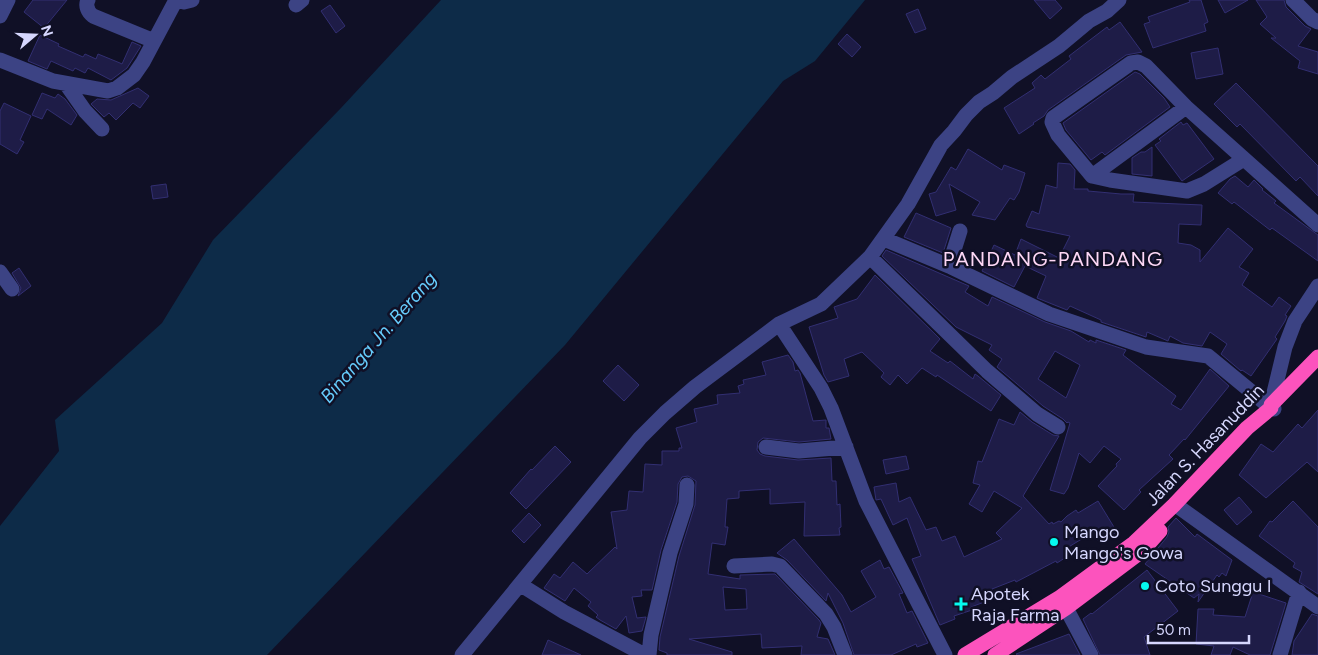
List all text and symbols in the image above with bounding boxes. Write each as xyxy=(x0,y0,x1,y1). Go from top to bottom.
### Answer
north arrow xyxy=(10,10,60,60)
text: N xyxy=(37,23,57,39)
district label: PANDANG-PANDANG xyxy=(943,247,1163,271)
water label: Binanga Jn. Berang xyxy=(315,267,441,407)
street label: Jalan S. Hasanuddin xyxy=(1141,379,1269,511)
place label: Mango Mango's Gowa xyxy=(1064,521,1183,564)
marker: Mango Mango's Gowa xyxy=(1048,536,1060,548)
place label: Coto Sunggu I xyxy=(1155,575,1272,597)
marker: Coto Sunggu I xyxy=(1139,580,1151,592)
place label: Apotek Raja Farma xyxy=(971,583,1059,626)
marker: Apotek Raja Farma xyxy=(955,598,967,610)
scale bar xyxy=(1148,612,1249,644)
text: 50 m xyxy=(1156,621,1191,639)

